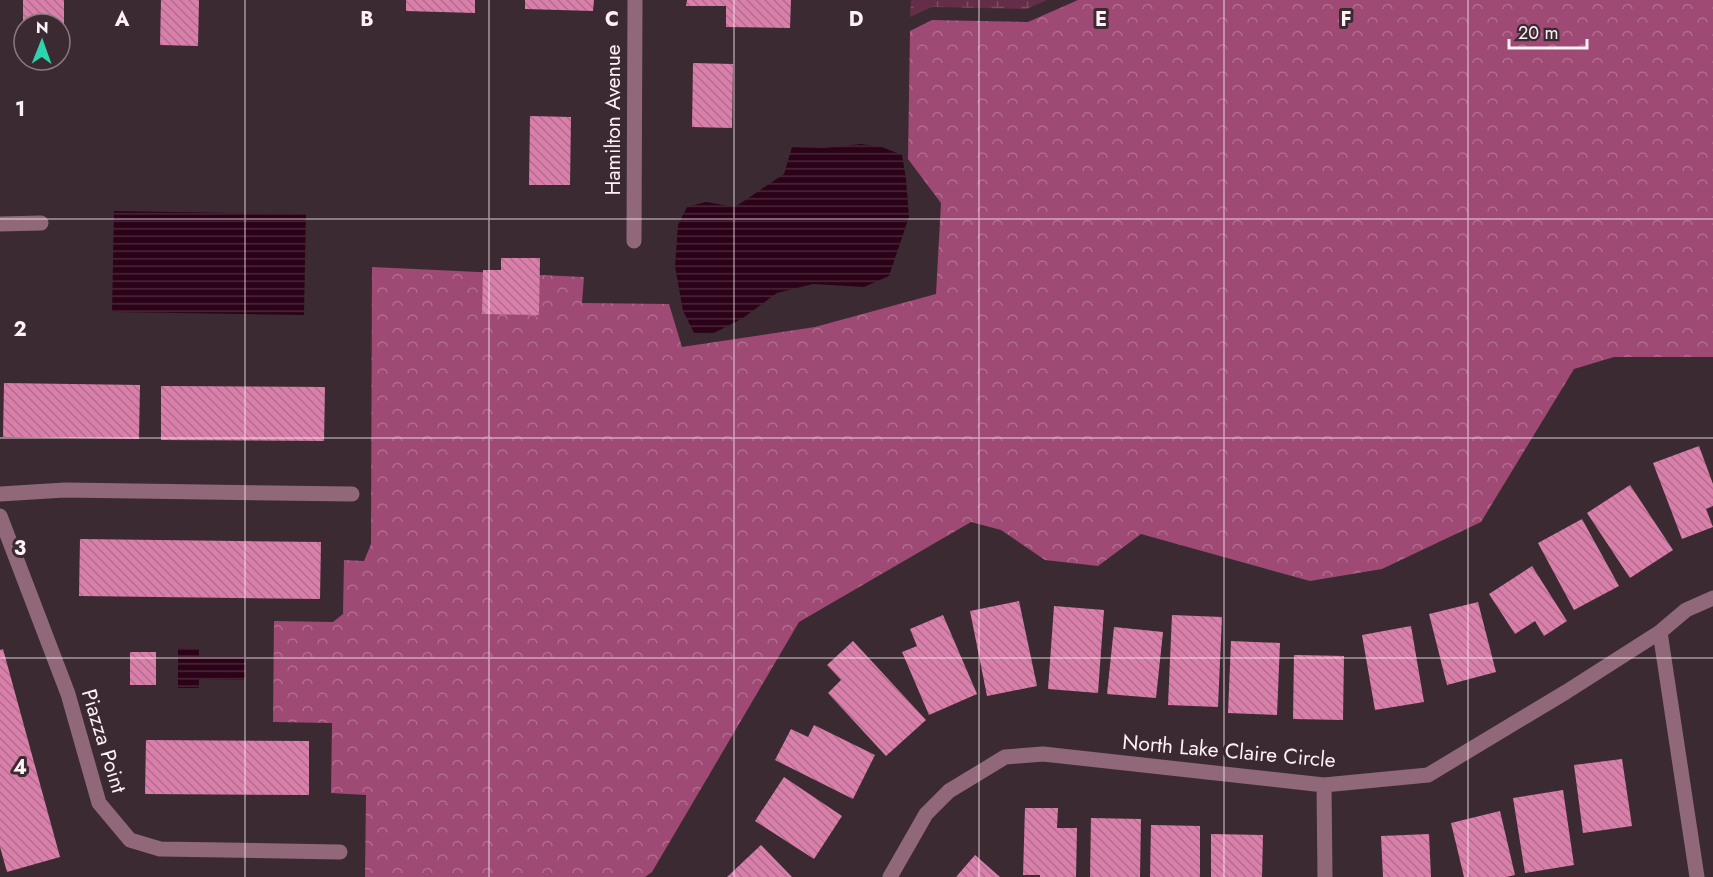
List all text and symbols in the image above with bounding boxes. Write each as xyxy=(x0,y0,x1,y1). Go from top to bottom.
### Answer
text: A xyxy=(114,5,130,34)
text: B xyxy=(360,5,374,34)
text: C xyxy=(605,5,619,34)
text: D xyxy=(849,5,863,34)
text: E xyxy=(1095,5,1107,34)
text: F xyxy=(1340,5,1352,34)
north arrow xyxy=(12,12,72,72)
scale bar xyxy=(1509,12,1587,50)
text: N xyxy=(36,16,49,39)
text: 20 m xyxy=(1518,20,1558,46)
street label: Hamilton Avenue xyxy=(598,44,628,196)
text: 1 xyxy=(15,95,25,124)
text: 2 xyxy=(13,315,27,344)
text: 3 xyxy=(14,534,26,563)
street label: Piazza Point xyxy=(74,685,134,797)
street label: North Lake Claire Circle xyxy=(1121,727,1337,775)
text: 4 xyxy=(13,753,27,782)

